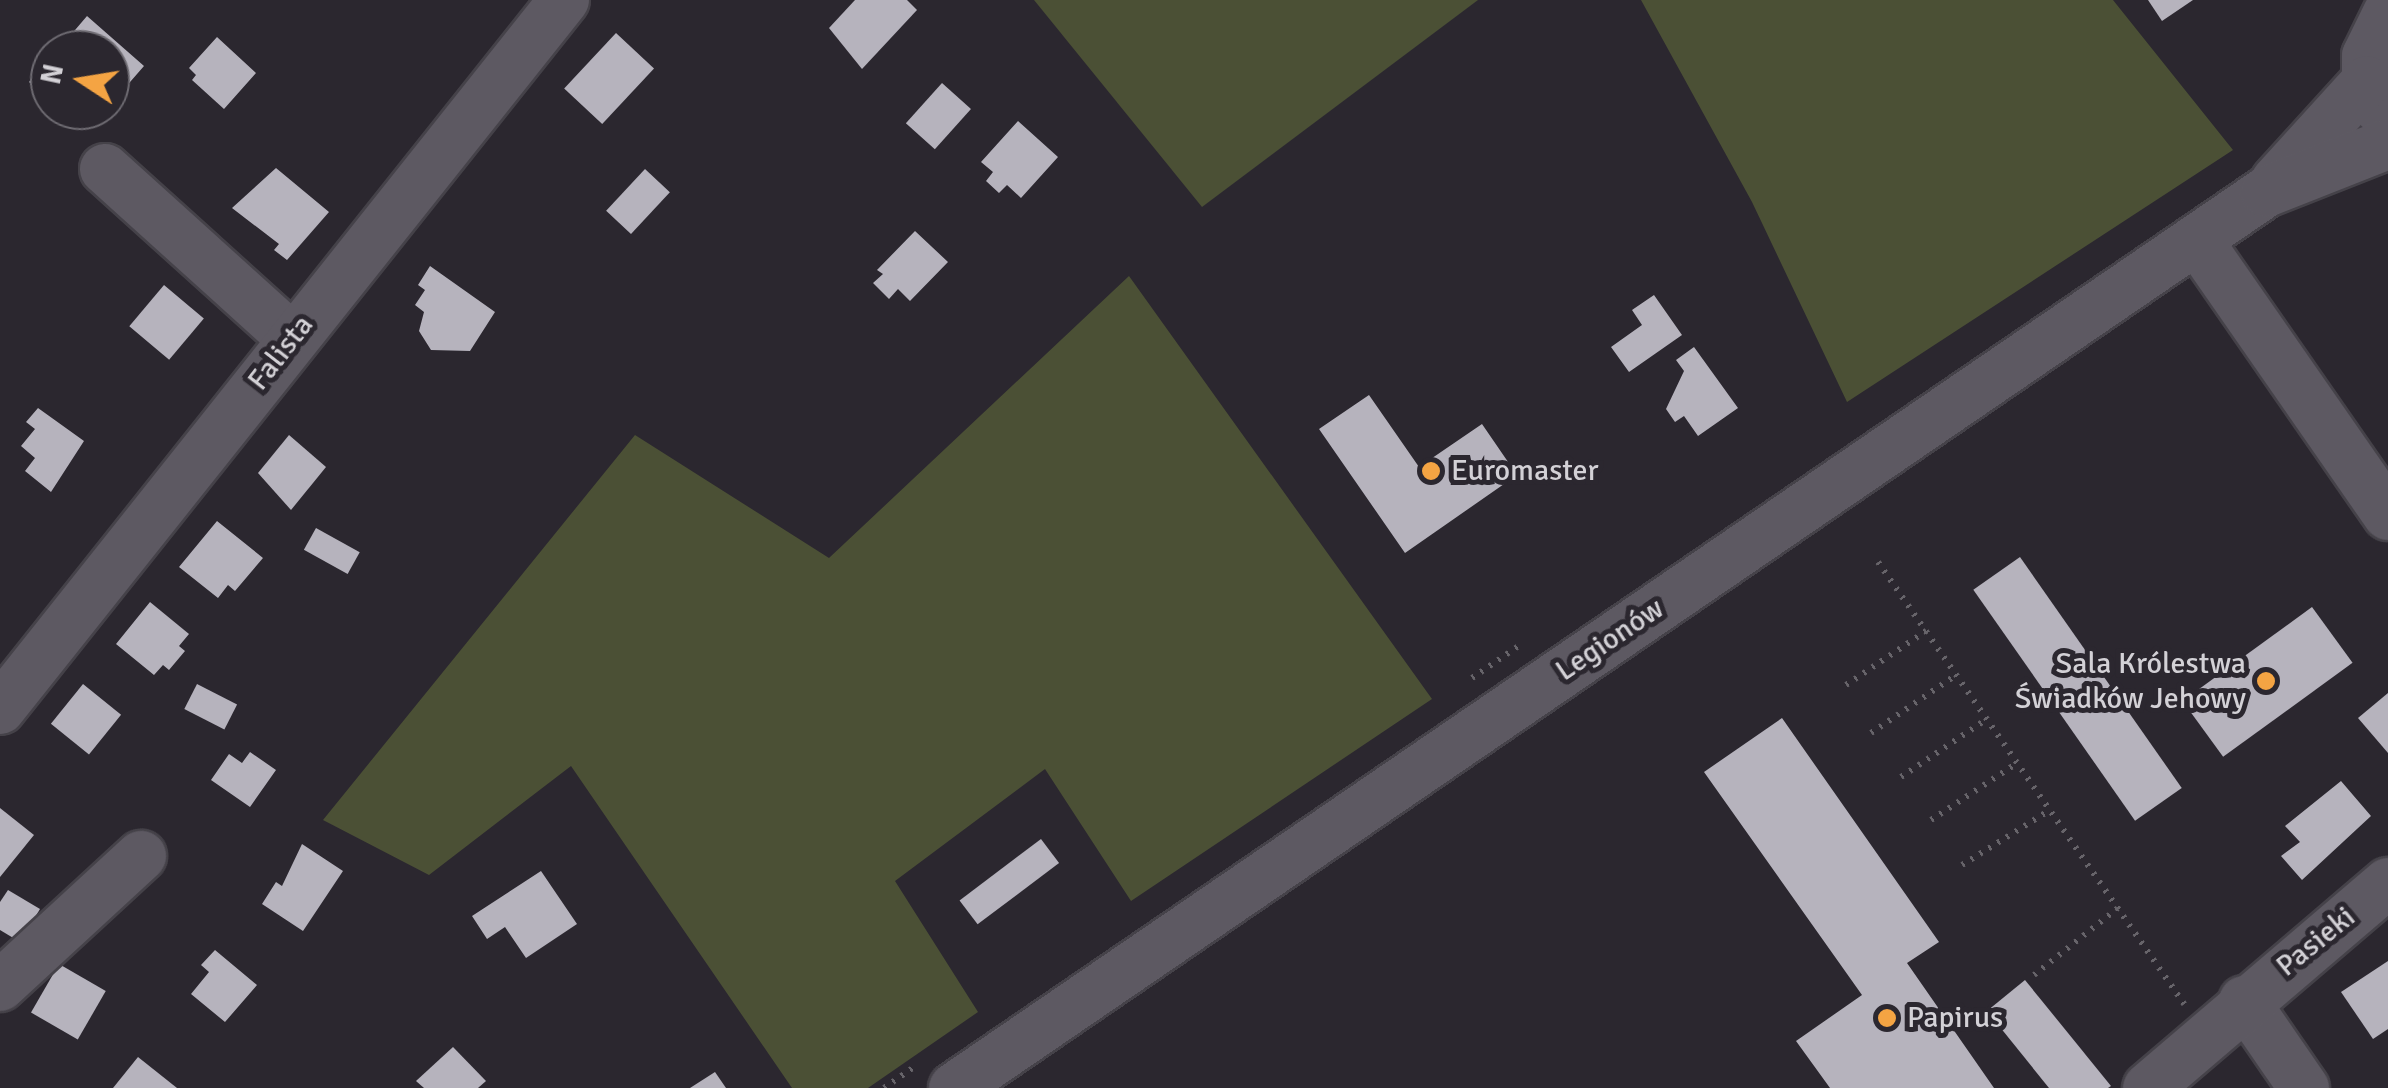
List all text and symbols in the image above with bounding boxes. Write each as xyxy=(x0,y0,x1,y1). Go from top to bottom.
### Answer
north arrow xyxy=(30,30,130,130)
text: N xyxy=(34,61,71,87)
street label: Falista xyxy=(241,308,321,398)
place label: Euromaster xyxy=(1451,453,1599,489)
marker: Euromaster xyxy=(1420,460,1442,482)
street label: Legionów xyxy=(1549,591,1671,689)
place label: Sala Królestwa Świadków Jehowy xyxy=(2015,646,2246,716)
marker: Sala Królestwa Świadków Jehowy xyxy=(2255,670,2277,692)
street label: Pasieki xyxy=(2269,899,2363,985)
place label: Papirus xyxy=(1907,1000,2003,1036)
marker: Papirus xyxy=(1876,1007,1898,1029)

